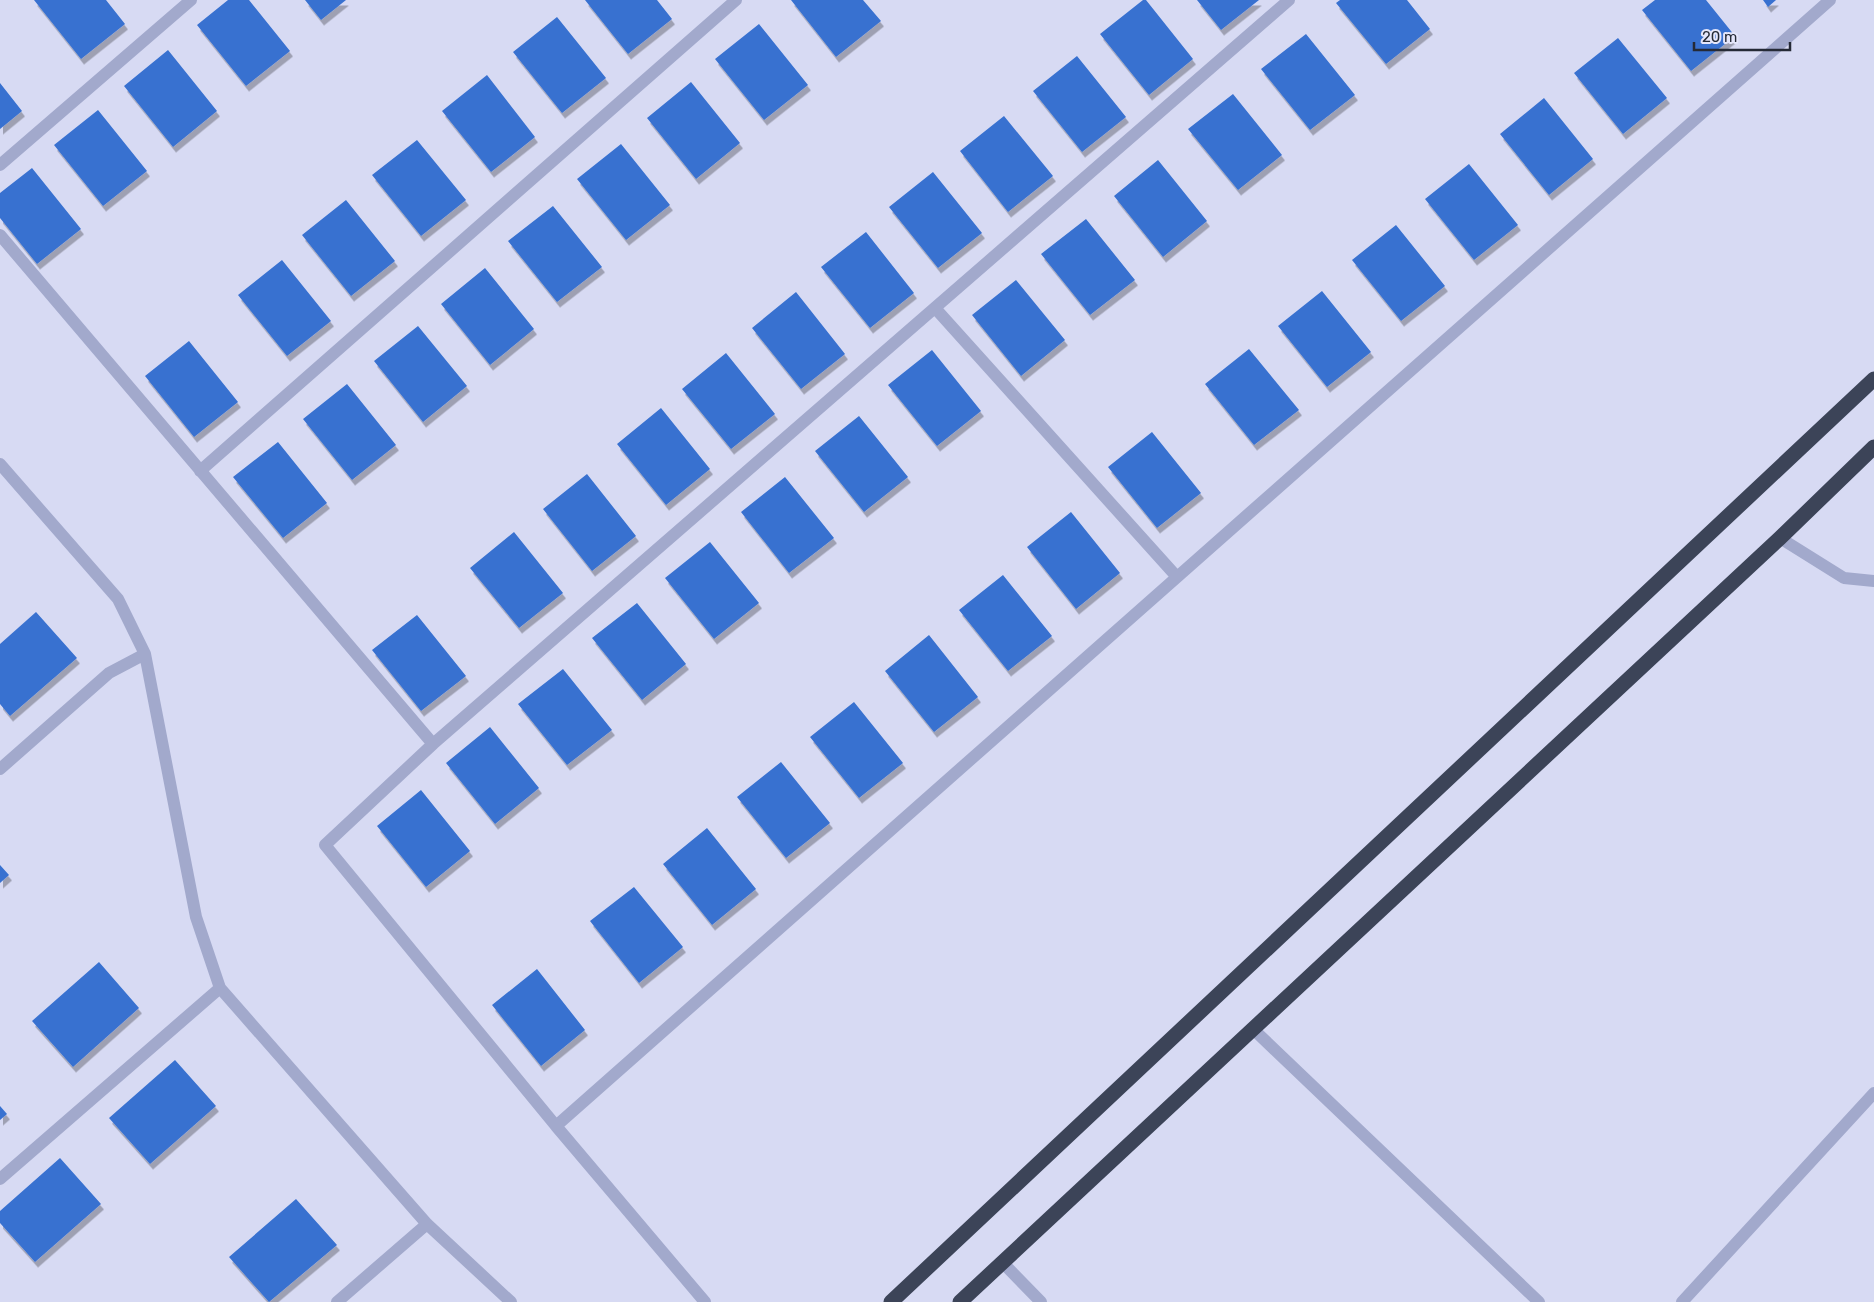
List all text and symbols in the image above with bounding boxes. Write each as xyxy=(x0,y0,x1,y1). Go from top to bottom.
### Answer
scale bar xyxy=(1694,20,1790,52)
text: 20 m xyxy=(1702,28,1737,46)

